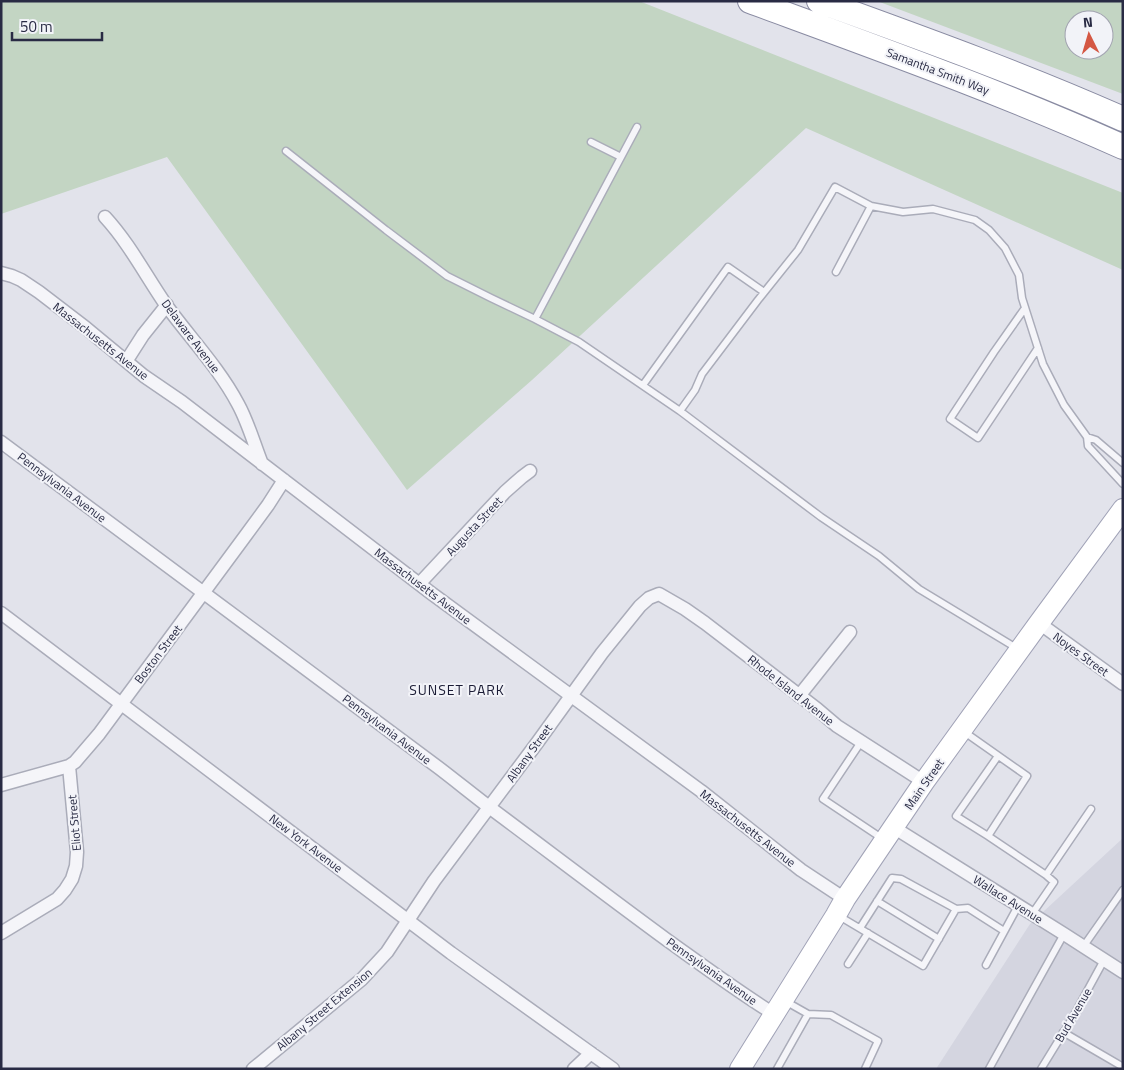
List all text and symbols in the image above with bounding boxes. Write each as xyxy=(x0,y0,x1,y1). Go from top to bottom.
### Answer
scale bar xyxy=(12,10,102,42)
north arrow xyxy=(1064,10,1114,60)
text: N xyxy=(1082,11,1094,32)
text: 50 m xyxy=(20,15,53,38)
street label: Samantha Smith Way xyxy=(884,43,992,99)
street label: Delaware Avenue xyxy=(157,295,225,377)
street label: Massachusetts Avenue xyxy=(49,297,153,385)
street label: Pennsylvania Avenue xyxy=(14,447,110,527)
street label: Augusta Street xyxy=(441,491,507,560)
street label: Massachusetts Avenue xyxy=(371,543,475,629)
street label: Boston Street xyxy=(129,620,187,688)
street label: Noyes Street xyxy=(1049,627,1114,681)
street label: Rhode Island Avenue xyxy=(744,650,838,730)
district label: SUNSET PARK xyxy=(409,679,505,700)
street label: Pennsylvania Avenue xyxy=(339,689,435,769)
street label: Albany Street xyxy=(501,719,557,786)
street label: Main Street xyxy=(899,754,949,814)
street label: Massachusetts Avenue xyxy=(696,784,800,872)
street label: Eliot Street xyxy=(62,793,86,852)
street label: New York Avenue xyxy=(265,809,347,877)
street label: Wallace Avenue xyxy=(969,870,1047,928)
street label: Pennsylvania Avenue xyxy=(663,933,761,1009)
street label: Albany Street Extension xyxy=(272,963,376,1055)
street label: Bud Avenue xyxy=(1050,984,1096,1046)

